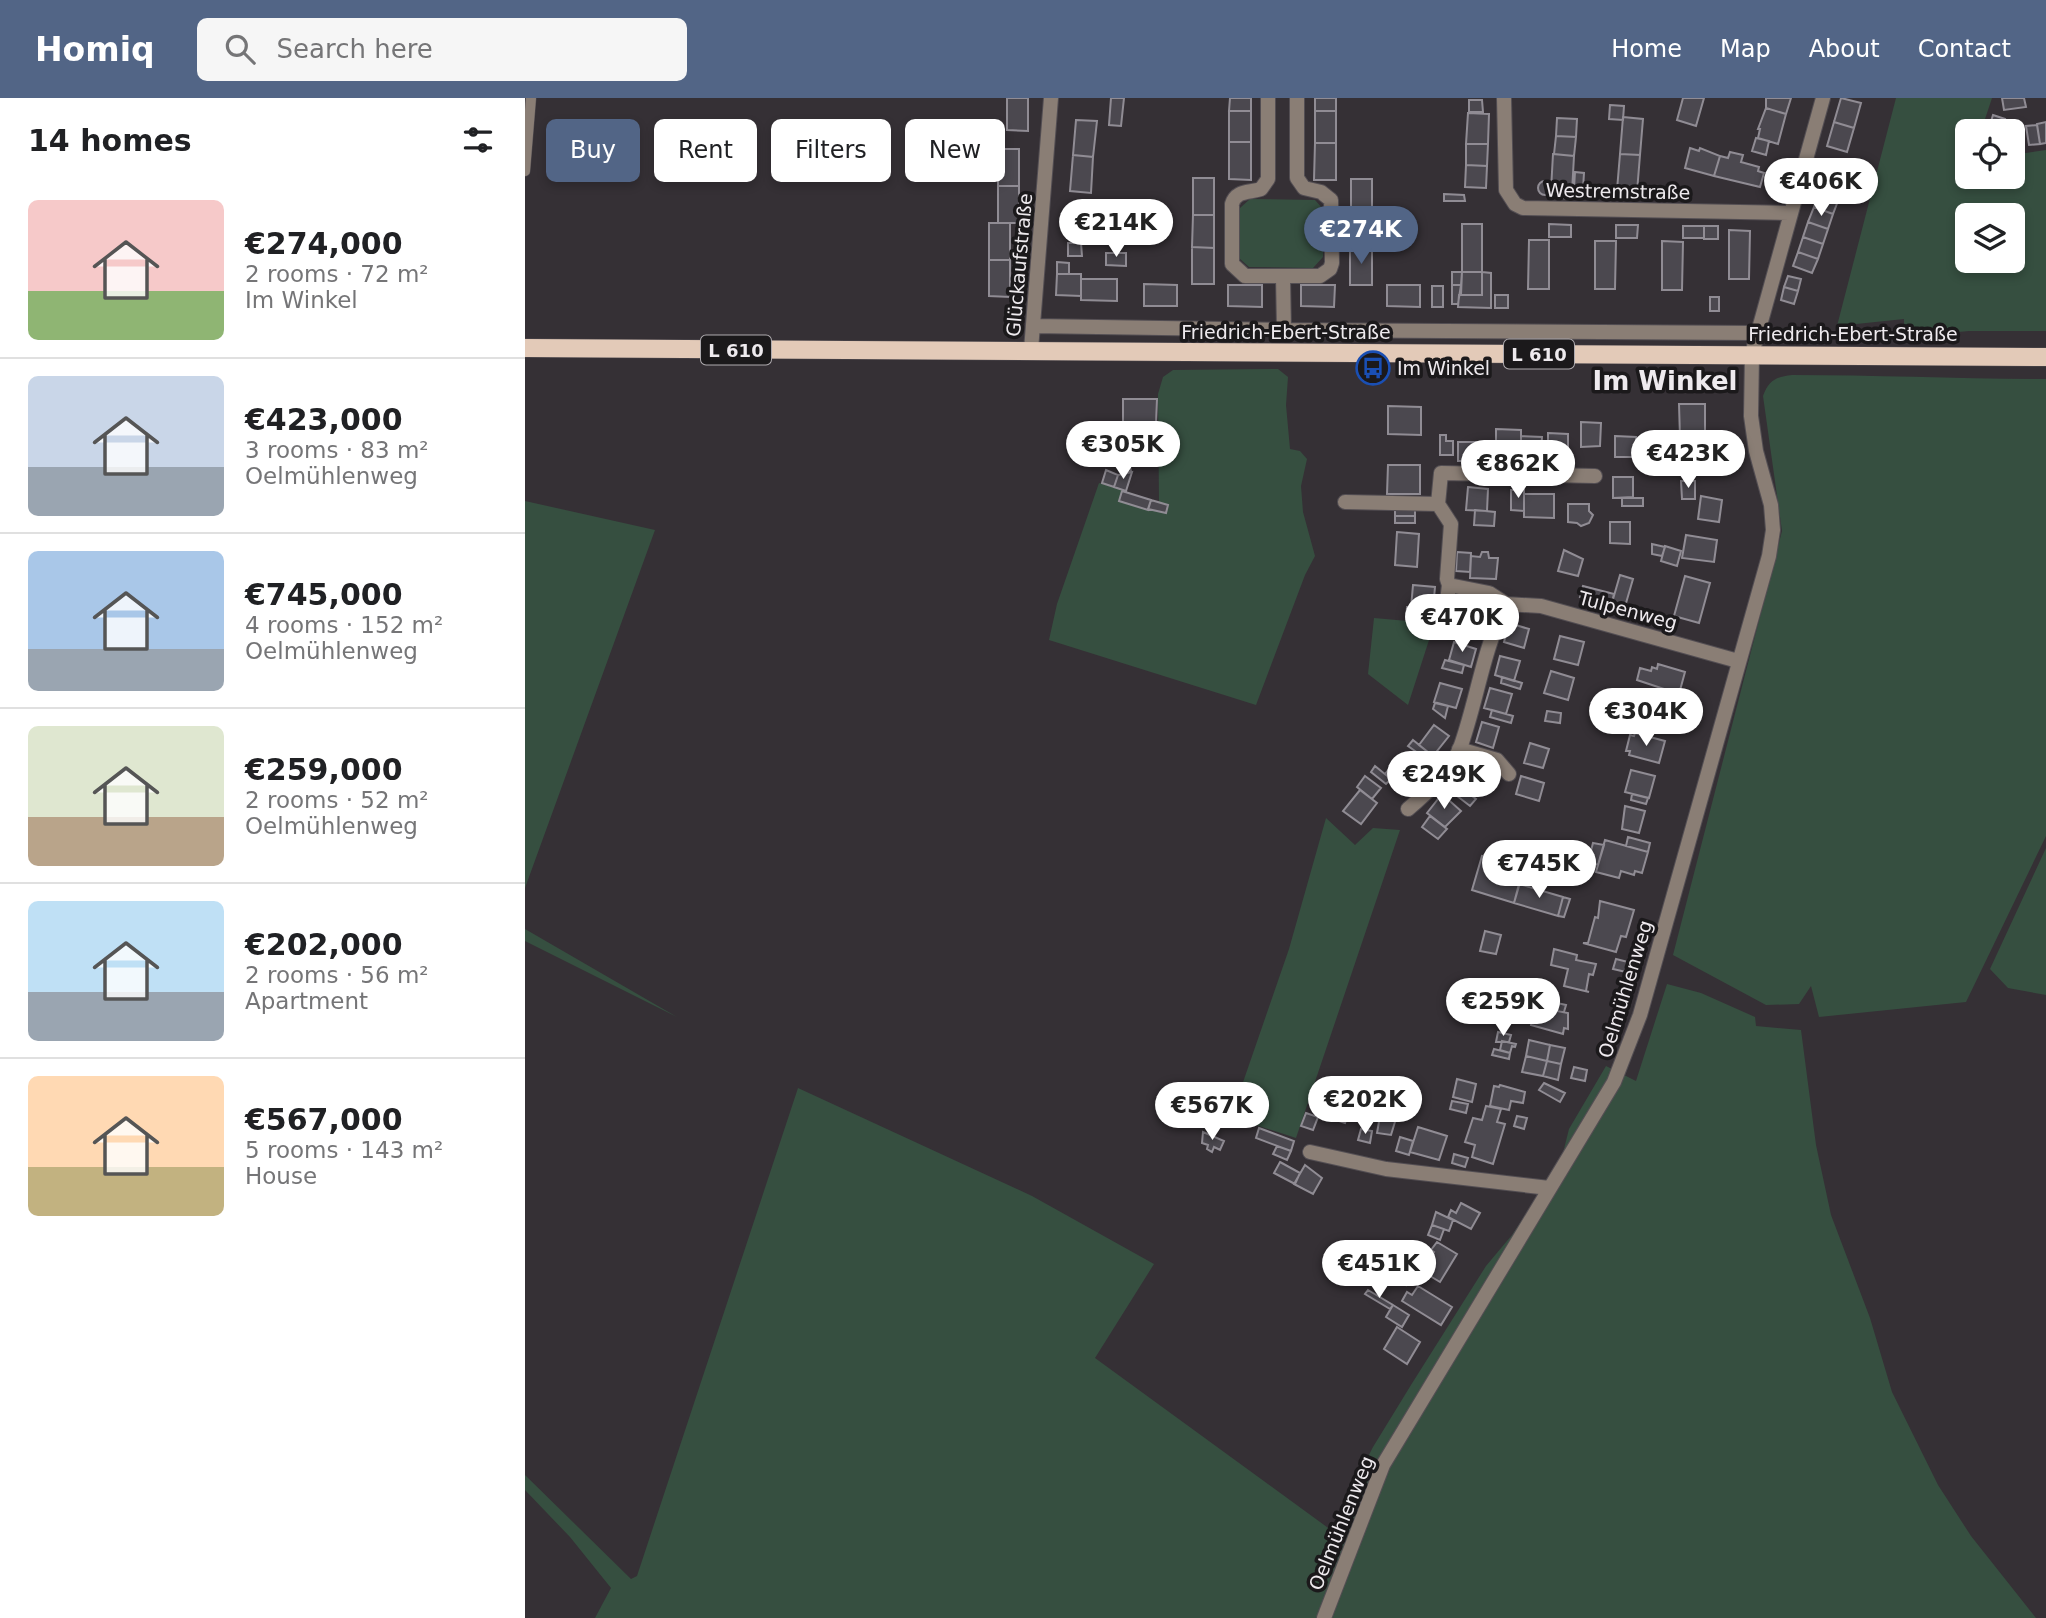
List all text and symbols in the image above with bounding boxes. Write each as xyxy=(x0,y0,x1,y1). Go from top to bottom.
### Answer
search box xyxy=(197,18,687,81)
text: Homiq xyxy=(35,30,155,69)
icon: search xyxy=(221,30,259,68)
text: Search here xyxy=(277,34,433,64)
text: Home xyxy=(1611,35,1682,63)
text: Map xyxy=(1720,35,1771,63)
text: About xyxy=(1809,35,1880,63)
text: Contact xyxy=(1918,35,2011,63)
chip: Buy xyxy=(546,119,640,182)
chip: Rent xyxy=(654,119,757,182)
chip: Filters xyxy=(771,119,891,182)
chip: New xyxy=(905,119,1005,182)
map controls xyxy=(1955,119,2025,273)
button: locate xyxy=(1955,119,2025,189)
icon: filters xyxy=(459,121,497,159)
text: 14 homes xyxy=(28,123,192,158)
pin: €406K xyxy=(1772,158,1870,218)
text: €406K xyxy=(1780,168,1862,194)
street label: Westremstraße xyxy=(1545,179,1691,203)
street label: Glückaufstraße xyxy=(1002,192,1036,338)
pin: €214K xyxy=(1067,200,1165,259)
button: layers xyxy=(1955,203,2025,273)
pin: €274K xyxy=(1312,206,1410,266)
text: €214K xyxy=(1075,209,1157,235)
text: €274K xyxy=(1320,216,1402,242)
text: €274,000 xyxy=(245,226,403,261)
icon: home xyxy=(84,228,168,312)
text: 2 rooms · 72 m² xyxy=(245,261,429,287)
text: Im Winkel xyxy=(245,287,358,313)
street label: Friedrich-Ebert-Straße xyxy=(1181,321,1391,343)
street label: Friedrich-Ebert-Straße xyxy=(1748,323,1958,345)
road number: L 610 xyxy=(701,336,771,364)
road number: L 610 xyxy=(1504,340,1574,368)
bus stop icon: Im Winkel xyxy=(1354,349,1392,387)
place label: Im Winkel xyxy=(1397,357,1490,379)
district label: Im Winkel xyxy=(1592,366,1738,396)
text: €423,000 xyxy=(245,402,403,437)
icon: home xyxy=(84,404,168,488)
pin: €305K xyxy=(1074,422,1172,481)
pin: €423K xyxy=(1639,430,1737,490)
text: €305K xyxy=(1082,431,1164,457)
text: 3 rooms · 83 m² xyxy=(245,437,429,463)
pin: €862K xyxy=(1469,440,1567,500)
text: €423K xyxy=(1647,440,1729,466)
text: €862K xyxy=(1477,450,1559,476)
text: Oelmühlenweg xyxy=(245,463,418,489)
text: €745,000 xyxy=(245,577,403,612)
icon: home xyxy=(84,579,168,663)
street label: Tulpenweg xyxy=(1575,586,1680,634)
pin: €470K xyxy=(1413,594,1511,654)
text: €470K xyxy=(1421,604,1503,630)
text: 4 rooms · 152 m² xyxy=(245,612,443,638)
text: Oelmühlenweg xyxy=(245,638,418,664)
pin: €304K xyxy=(1597,688,1695,748)
text: €304K xyxy=(1605,698,1687,724)
text: €259,000 xyxy=(245,752,403,787)
pin: €249K xyxy=(1395,752,1493,811)
icon: home xyxy=(84,754,168,838)
text: €249K xyxy=(1403,761,1485,787)
text: 2 rooms · 52 m² xyxy=(245,787,429,813)
text: Oelmühlenweg xyxy=(245,813,418,839)
pin: €745K xyxy=(1490,840,1588,900)
text: €745K xyxy=(1498,850,1580,876)
street label: Oelmühlenweg xyxy=(1594,917,1656,1061)
text: €202,000 xyxy=(245,927,403,962)
icon: home xyxy=(84,929,168,1013)
text: 2 rooms · 56 m² xyxy=(245,962,429,988)
pin: €259K xyxy=(1454,978,1552,1038)
text: Apartment xyxy=(245,988,368,1014)
text: €259K xyxy=(1462,988,1544,1014)
pin: €202K xyxy=(1316,1076,1414,1136)
pin: €567K xyxy=(1163,1082,1261,1142)
text: €202K xyxy=(1324,1086,1406,1112)
text: €567K xyxy=(1171,1092,1253,1118)
text: €567,000 xyxy=(245,1102,403,1137)
icon: home xyxy=(84,1104,168,1188)
text: 5 rooms · 143 m² xyxy=(245,1137,443,1163)
text: House xyxy=(245,1163,317,1189)
pin: €451K xyxy=(1330,1240,1428,1300)
text: €451K xyxy=(1338,1250,1420,1276)
street label: Oelmühlenweg xyxy=(1304,1453,1378,1593)

